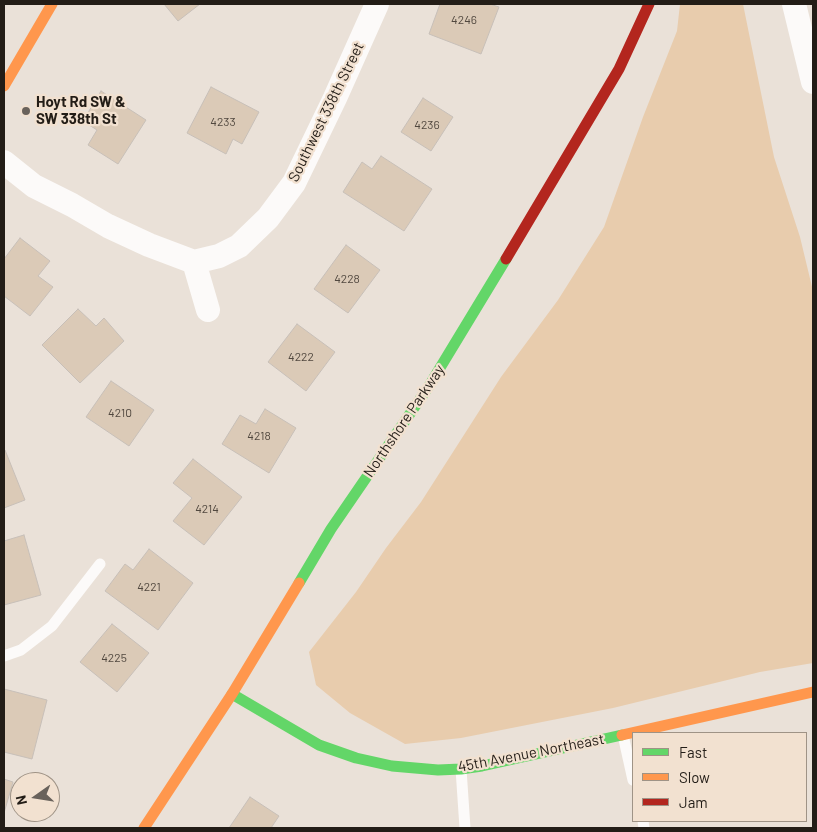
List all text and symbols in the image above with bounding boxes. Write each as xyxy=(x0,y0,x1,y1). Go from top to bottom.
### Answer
house number: 4246 xyxy=(451,13,477,27)
street label: Southwest 338th Street xyxy=(284,39,368,185)
place label: Hoyt Rd SW & SW 338th St xyxy=(36,93,126,128)
marker: Hoyt Rd SW & SW 338th St xyxy=(20,105,32,117)
house number: 4233 xyxy=(210,115,236,129)
house number: 4236 xyxy=(414,118,440,132)
house number: 4228 xyxy=(334,272,360,286)
house number: 4222 xyxy=(288,350,314,364)
street label: Northshore Parkway xyxy=(360,361,448,481)
house number: 4210 xyxy=(108,406,132,420)
house number: 4218 xyxy=(247,429,271,443)
house number: 4214 xyxy=(195,502,219,516)
house number: 4221 xyxy=(137,580,161,594)
house number: 4225 xyxy=(101,651,127,665)
street label: 45th Avenue Northeast xyxy=(456,730,606,776)
legend xyxy=(632,732,807,822)
text: Fast xyxy=(679,743,707,761)
text: Slow xyxy=(679,768,710,786)
north arrow xyxy=(10,772,60,822)
text: Jam xyxy=(679,793,708,811)
text: N xyxy=(12,794,30,807)

